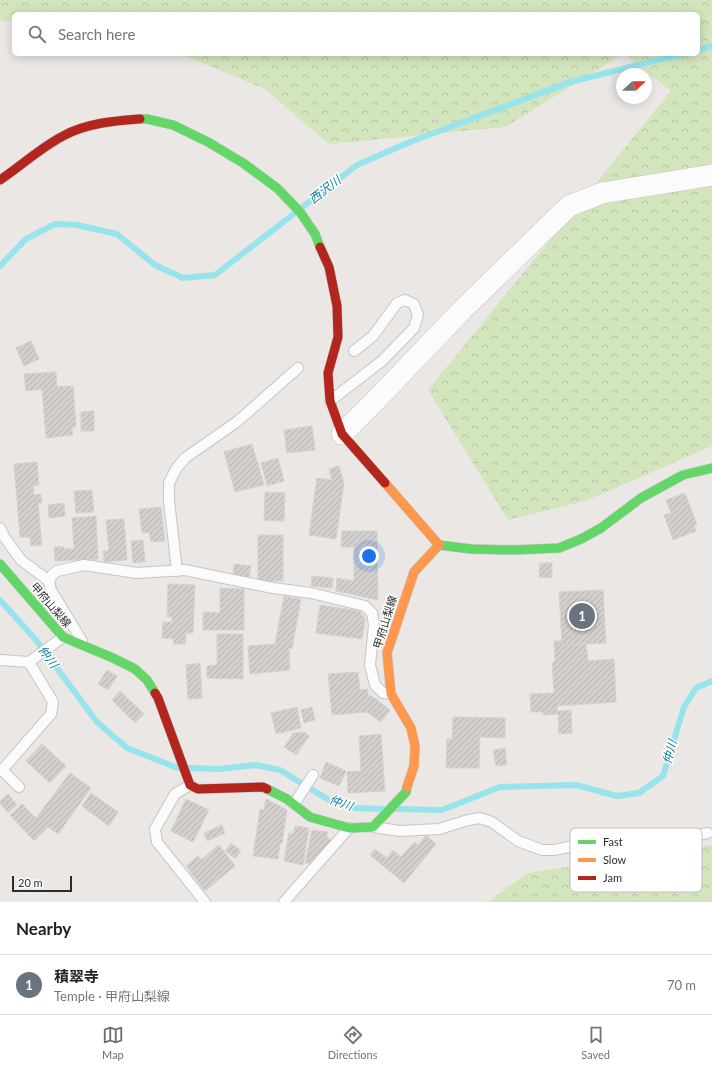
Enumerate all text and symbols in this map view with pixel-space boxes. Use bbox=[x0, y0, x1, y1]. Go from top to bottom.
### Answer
search box bbox=[12, 12, 700, 56]
icon: search bbox=[26, 23, 48, 45]
text: Search here bbox=[58, 25, 135, 43]
north arrow bbox=[616, 68, 652, 104]
water label: 西沢川 bbox=[306, 171, 345, 207]
your location bbox=[359, 546, 379, 566]
street label: 甲府山梨線 bbox=[28, 580, 74, 630]
street label: 甲府山梨線 bbox=[370, 594, 399, 650]
pin: 1 bbox=[569, 601, 595, 631]
water label: 仲川 bbox=[35, 643, 63, 672]
water label: 仲川 bbox=[659, 736, 681, 765]
water label: 仲川 bbox=[327, 792, 357, 814]
legend bbox=[570, 828, 702, 892]
text: Fast bbox=[603, 835, 623, 848]
text: Slow bbox=[603, 853, 627, 866]
text: Jam bbox=[603, 871, 622, 884]
scale bar bbox=[12, 874, 72, 893]
text: 20 m bbox=[18, 876, 43, 889]
text: Nearby bbox=[16, 918, 71, 939]
text: 積翠寺 bbox=[54, 967, 99, 985]
text: 1 bbox=[25, 977, 33, 993]
text: 70 m bbox=[667, 977, 696, 993]
text: Temple · 甲府山梨線 bbox=[54, 988, 170, 1004]
tab: Map bbox=[102, 1024, 124, 1061]
tab: Directions bbox=[328, 1024, 377, 1061]
tab: Saved bbox=[581, 1024, 610, 1061]

